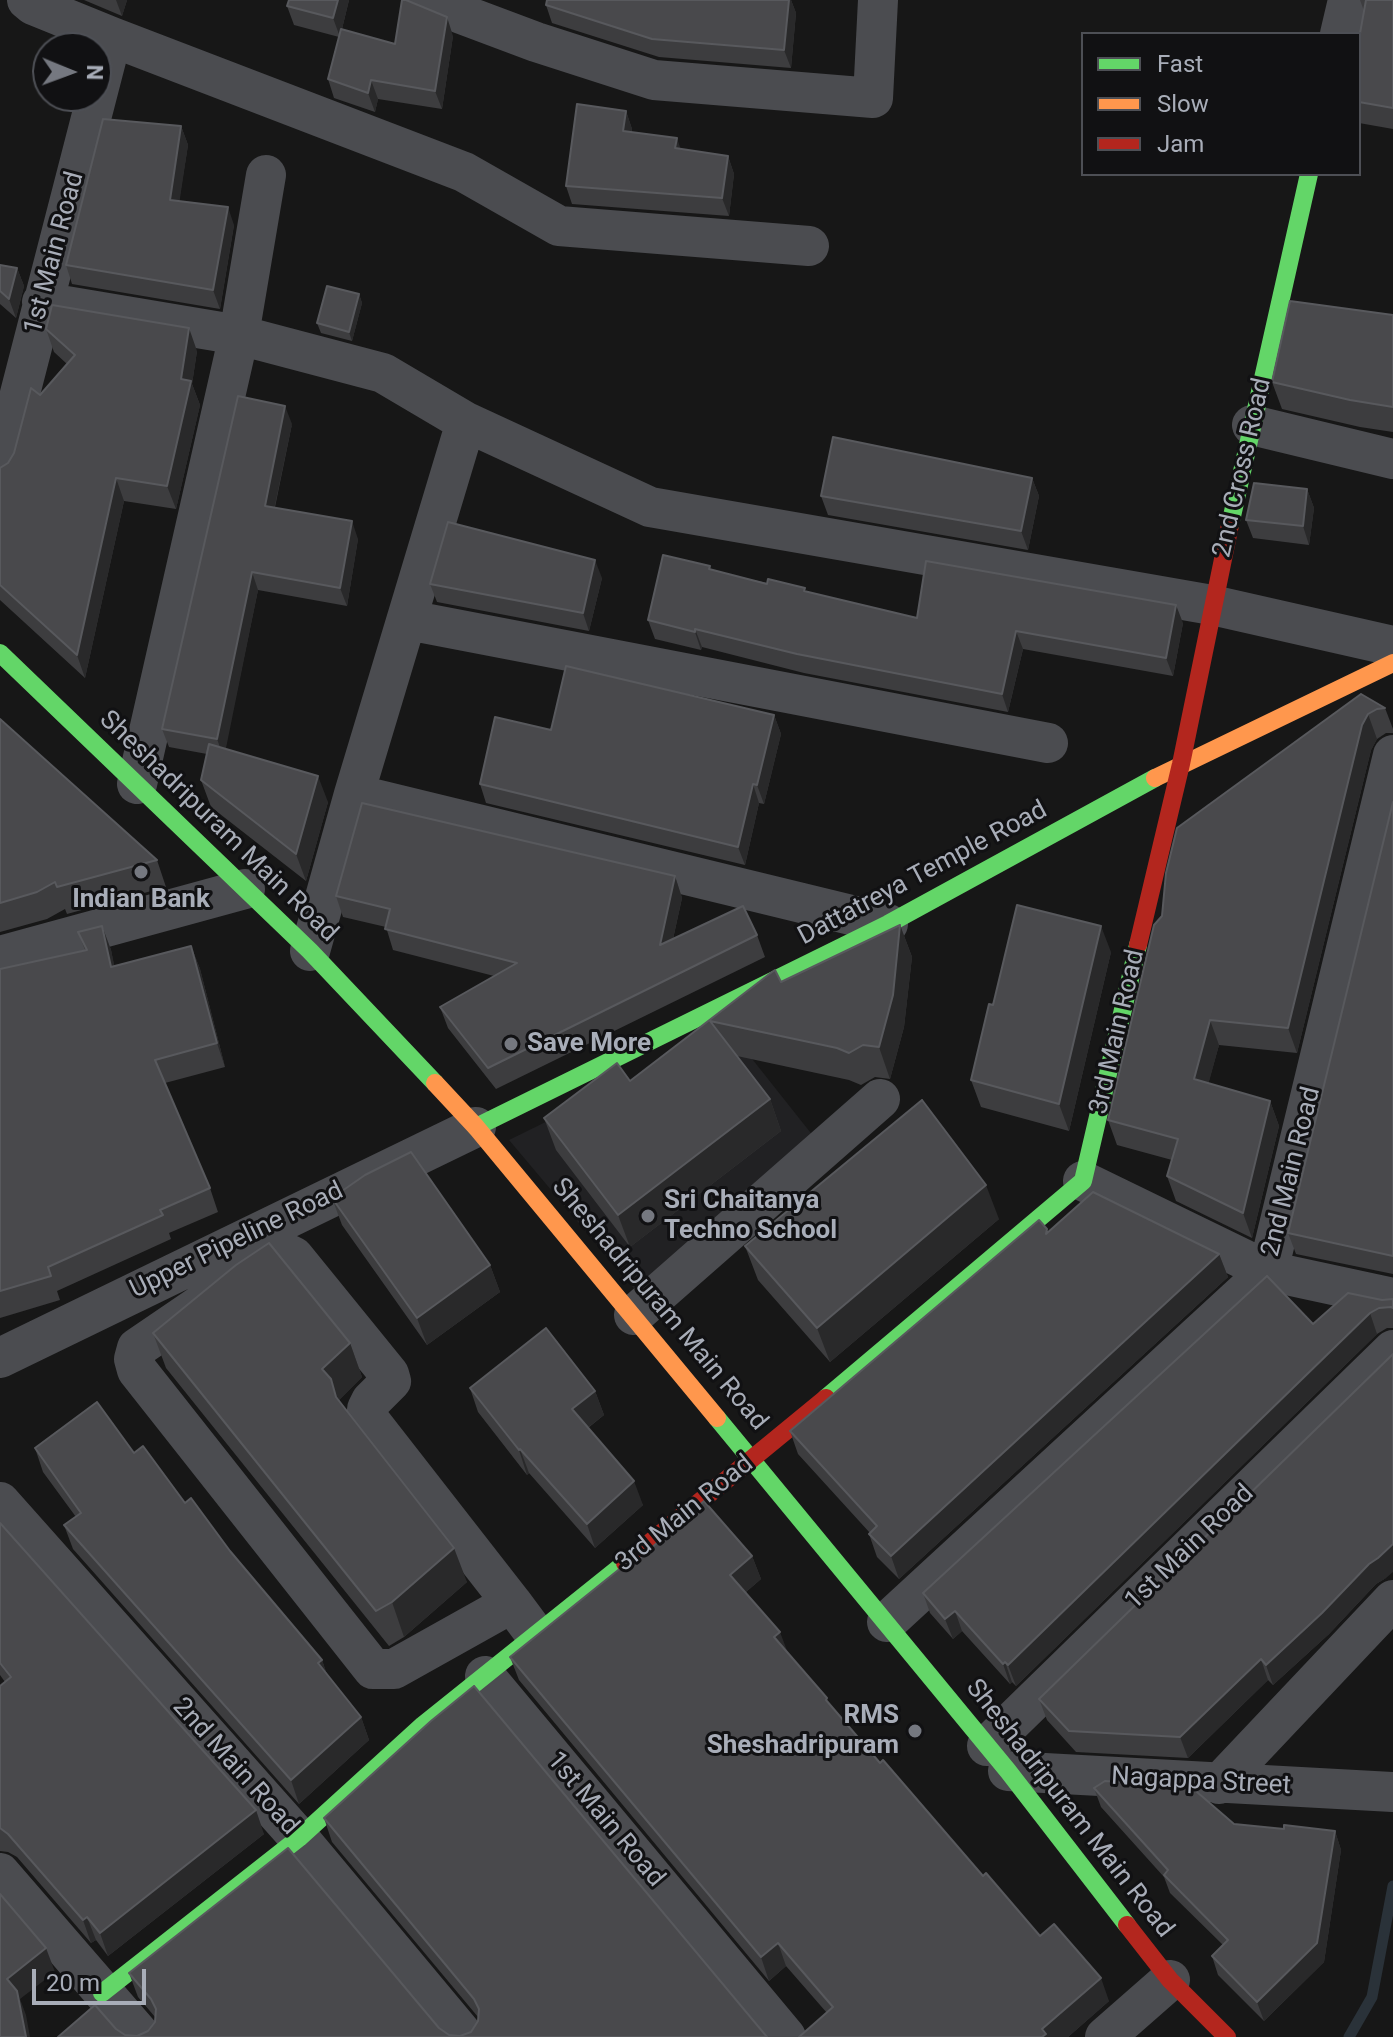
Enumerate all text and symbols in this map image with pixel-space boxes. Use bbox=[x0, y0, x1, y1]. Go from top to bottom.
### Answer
north arrow bbox=[32, 32, 112, 112]
legend bbox=[1081, 32, 1361, 176]
text: Fast bbox=[1157, 50, 1203, 78]
text: N bbox=[82, 64, 107, 80]
text: Slow bbox=[1157, 90, 1209, 118]
text: Jam bbox=[1157, 130, 1204, 158]
street label: 1st Main Road bbox=[18, 168, 92, 338]
street label: 2nd Cross Road bbox=[1207, 375, 1279, 561]
street label: Sheshadripuram Main Road bbox=[92, 705, 344, 949]
street label: Dattatreya Temple Road bbox=[793, 795, 1053, 953]
marker: Indian Bank bbox=[132, 863, 150, 881]
place label: Indian Bank bbox=[72, 884, 210, 916]
street label: 3rd Main Road bbox=[1084, 947, 1152, 1117]
place label: Save More bbox=[527, 1028, 651, 1060]
marker: Save More bbox=[502, 1035, 520, 1053]
street label: 2nd Main Road bbox=[1256, 1084, 1328, 1260]
street label: Sheshadripuram Main Road bbox=[544, 1173, 774, 1437]
street label: Upper Pipeline Road bbox=[125, 1176, 349, 1306]
place label: Sri Chaitanya Techno School bbox=[664, 1185, 837, 1246]
marker: Sri Chaitanya Techno School bbox=[639, 1207, 657, 1225]
street label: 3rd Main Road bbox=[610, 1449, 760, 1579]
street label: 1st Main Road bbox=[1119, 1479, 1261, 1617]
street label: Sheshadripuram Main Road bbox=[958, 1674, 1180, 1944]
street label: 2nd Main Road bbox=[165, 1692, 305, 1842]
place label: RMS Sheshadripuram bbox=[707, 1700, 899, 1762]
marker: RMS Sheshadripuram bbox=[906, 1722, 924, 1740]
street label: 1st Main Road bbox=[540, 1746, 670, 1894]
street label: Nagappa Street bbox=[1110, 1762, 1292, 1802]
scale bar bbox=[36, 1953, 150, 2003]
text: 20 m bbox=[46, 1969, 100, 1997]

